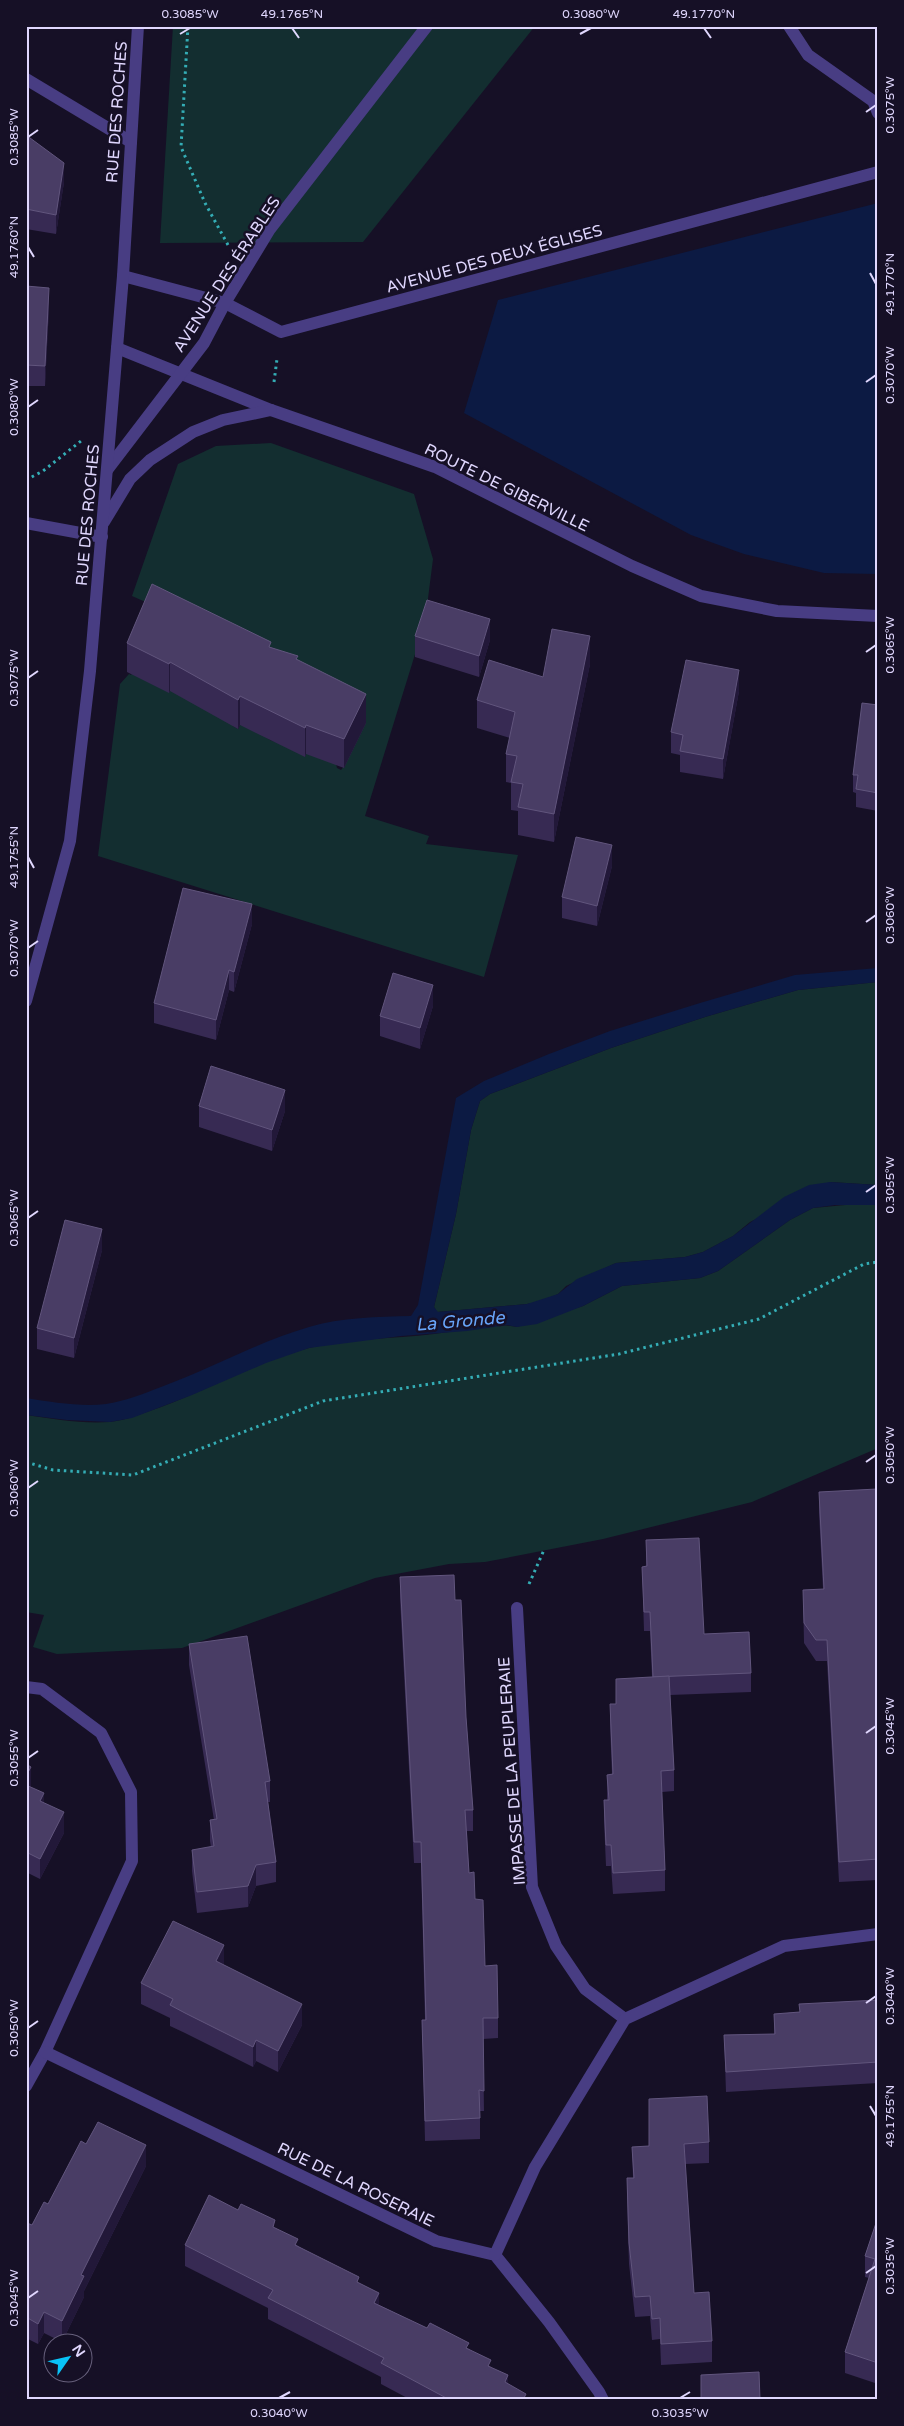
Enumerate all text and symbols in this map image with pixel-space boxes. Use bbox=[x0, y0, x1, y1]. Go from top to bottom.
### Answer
text: 0.3085°W bbox=[161, 7, 219, 21]
text: 49.1765°N bbox=[261, 7, 323, 21]
text: 0.3080°W bbox=[562, 7, 620, 21]
text: 49.1770°N bbox=[673, 7, 735, 21]
street label: RUE DES ROCHES bbox=[102, 41, 132, 183]
text: 0.3075°W bbox=[883, 76, 897, 134]
text: 0.3085°W bbox=[7, 108, 21, 166]
street label: AVENUE DES ÉRABLES bbox=[169, 193, 285, 356]
text: 49.1760°N bbox=[7, 216, 21, 278]
street label: AVENUE DES DEUX ÉGLISES bbox=[384, 220, 605, 298]
text: 49.1770°N bbox=[883, 253, 897, 315]
text: 0.3070°W bbox=[883, 346, 897, 404]
text: 0.3080°W bbox=[7, 378, 21, 436]
street label: ROUTE DE GIBERVILLE bbox=[421, 439, 592, 536]
street label: RUE DES ROCHES bbox=[72, 443, 104, 587]
text: 0.3065°W bbox=[883, 616, 897, 674]
text: 0.3075°W bbox=[7, 649, 21, 707]
text: 49.1755°N bbox=[7, 826, 21, 888]
text: 0.3060°W bbox=[883, 886, 897, 944]
text: 0.3070°W bbox=[7, 919, 21, 977]
text: 0.3055°W bbox=[883, 1156, 897, 1214]
text: 0.3065°W bbox=[7, 1189, 21, 1247]
water label: La Gronde bbox=[415, 1306, 506, 1336]
text: 0.3050°W bbox=[883, 1426, 897, 1484]
text: 0.3060°W bbox=[7, 1459, 21, 1517]
street label: IMPASSE DE LA PEUPLERAIE bbox=[494, 1656, 530, 1886]
text: 0.3045°W bbox=[883, 1697, 897, 1755]
text: 0.3055°W bbox=[7, 1729, 21, 1787]
text: 0.3040°W bbox=[883, 1967, 897, 2025]
text: 0.3050°W bbox=[7, 1999, 21, 2057]
text: 49.1755°N bbox=[883, 2085, 897, 2147]
street label: RUE DE LA ROSERAIE bbox=[274, 2138, 437, 2232]
text: 0.3035°W bbox=[883, 2237, 897, 2295]
text: 0.3045°W bbox=[7, 2269, 21, 2327]
north arrow bbox=[42, 2334, 92, 2384]
text: N bbox=[68, 2342, 89, 2360]
text: 0.3040°W bbox=[250, 2406, 308, 2420]
text: 0.3035°W bbox=[651, 2406, 709, 2420]

